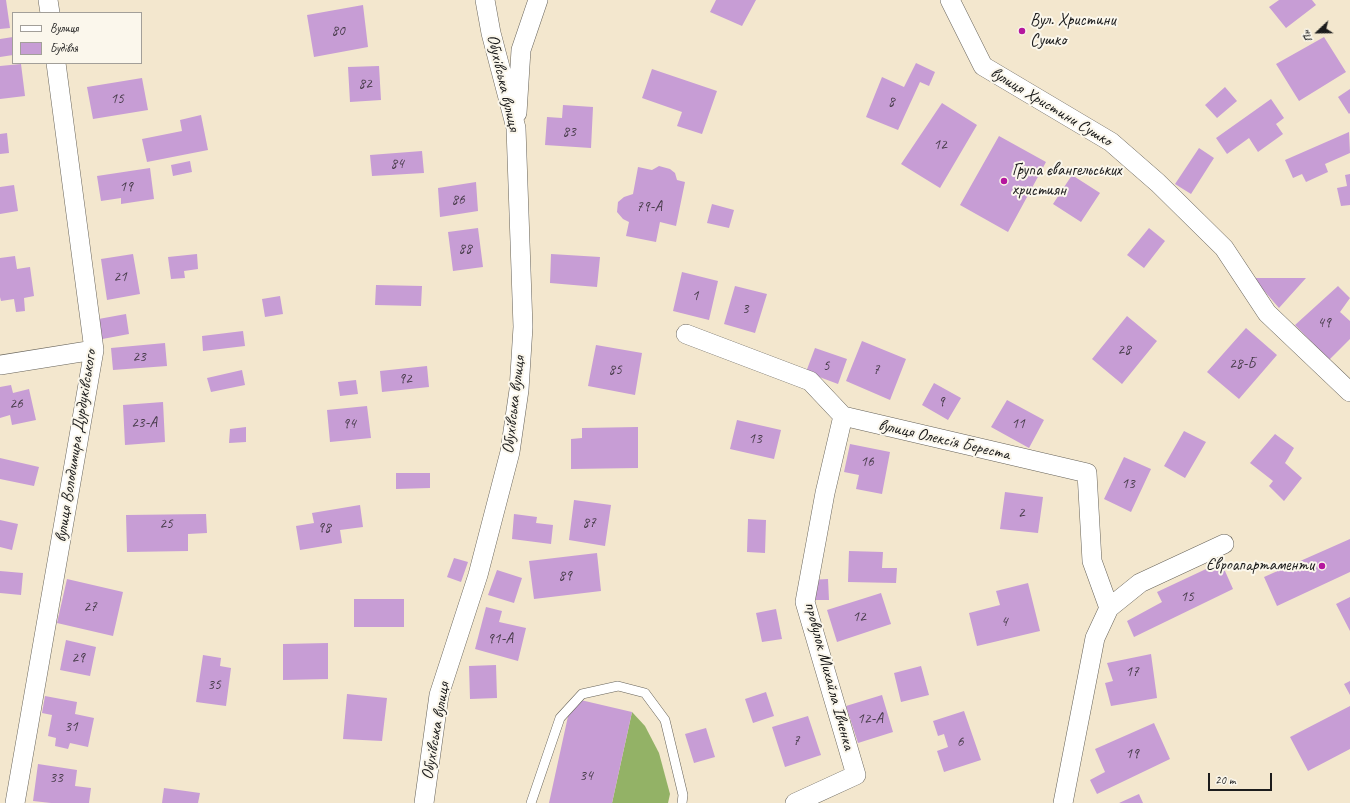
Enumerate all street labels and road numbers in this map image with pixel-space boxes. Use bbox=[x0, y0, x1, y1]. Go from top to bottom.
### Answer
street label: Обухівська вулиця bbox=[482, 33, 524, 133]
street label: вулиця Христини Сушко bbox=[987, 63, 1115, 151]
street label: вулиця Володимира Дурдуківського bbox=[51, 348, 101, 544]
street label: Обухівська вулиця bbox=[498, 355, 530, 455]
street label: вулиця Олексія Береста bbox=[876, 415, 1012, 465]
street label: провулок Михайла Івченка bbox=[799, 600, 859, 752]
street label: Обухівська вулиця bbox=[417, 681, 455, 781]

